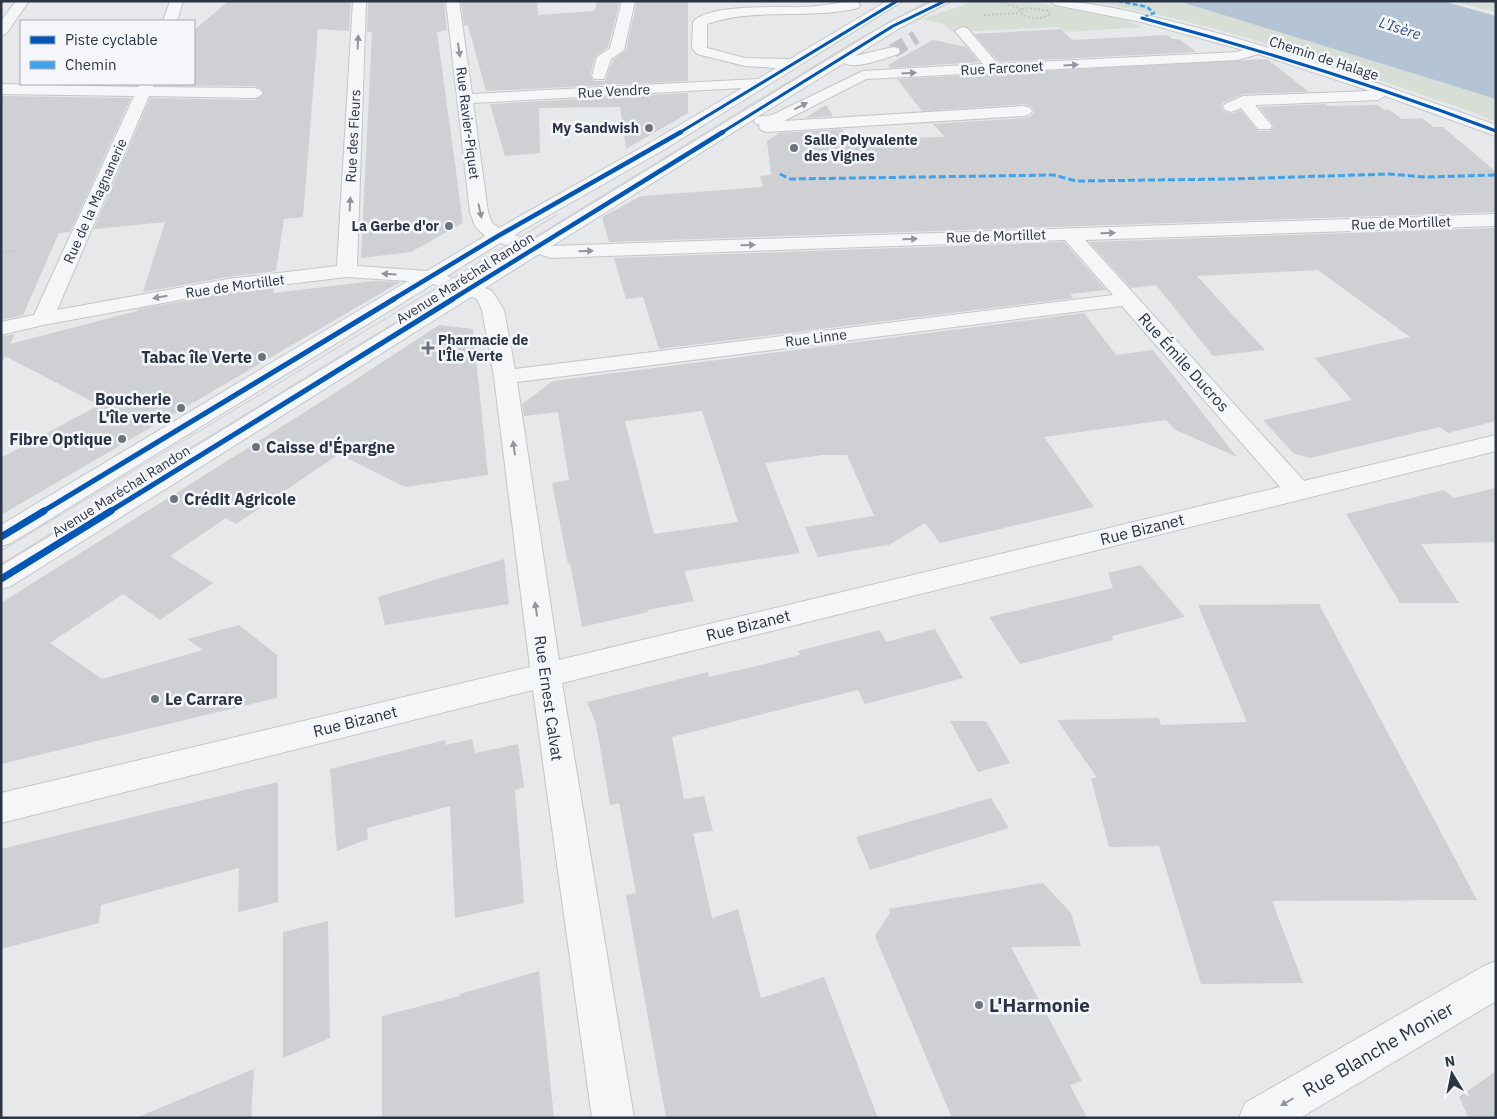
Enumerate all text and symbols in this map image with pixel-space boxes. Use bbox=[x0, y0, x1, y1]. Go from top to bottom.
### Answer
water label: L'Isère bbox=[1377, 12, 1424, 44]
legend bbox=[20, 20, 195, 85]
text: Piste cyclable bbox=[65, 30, 158, 49]
street label: Chemin de Halage bbox=[1267, 32, 1381, 84]
one-way arrow bbox=[354, 34, 362, 50]
one-way arrow bbox=[455, 42, 463, 58]
text: Chemin bbox=[65, 55, 116, 74]
street label: Rue Farconet bbox=[960, 57, 1044, 79]
one-way arrow bbox=[1063, 60, 1079, 68]
street label: Rue Ravier-Piquet bbox=[452, 66, 484, 180]
one-way arrow bbox=[901, 68, 917, 76]
street label: Rue Vendre bbox=[577, 80, 651, 102]
street label: Rue des Fleurs bbox=[342, 89, 364, 183]
one-way arrow bbox=[794, 102, 808, 110]
place label: My Sandwish bbox=[552, 119, 639, 137]
marker: My Sandwish bbox=[643, 122, 655, 134]
place label: Salle Polyvalente des Vignes bbox=[804, 131, 918, 165]
street label: Rue de la Magnanerie bbox=[59, 135, 131, 266]
marker: Salle Polyvalente des Vignes bbox=[788, 142, 800, 154]
one-way arrow bbox=[346, 196, 354, 212]
one-way arrow bbox=[476, 203, 484, 218]
street label: Rue de Mortillet bbox=[1351, 212, 1451, 234]
place label: La Gerbe d'or bbox=[351, 217, 439, 235]
marker: La Gerbe d'or bbox=[443, 220, 455, 232]
street label: Rue de Mortillet bbox=[946, 225, 1046, 247]
street label: Avenue Maréchal Randon bbox=[393, 228, 537, 328]
one-way arrow bbox=[1100, 228, 1116, 236]
one-way arrow bbox=[903, 235, 919, 243]
one-way arrow bbox=[740, 241, 756, 249]
one-way arrow bbox=[578, 246, 594, 254]
street label: Rue de Mortillet bbox=[184, 270, 286, 302]
one-way arrow bbox=[380, 270, 396, 278]
one-way arrow bbox=[152, 294, 168, 302]
street label: Rue Émile Ducros bbox=[1134, 308, 1235, 416]
street label: Rue Linne bbox=[784, 325, 848, 351]
place label: Pharmacie de l'Île Verte bbox=[438, 331, 529, 365]
marker: Pharmacie de l'Île Verte bbox=[422, 342, 434, 354]
place label: Tabac île Verte bbox=[141, 347, 252, 367]
marker: Tabac île Verte bbox=[256, 351, 268, 363]
place label: Boucherie L'île verte bbox=[95, 389, 171, 427]
marker: Boucherie L'île verte bbox=[175, 402, 187, 414]
place label: Fibre Optique bbox=[9, 429, 112, 449]
marker: Fibre Optique bbox=[116, 433, 128, 445]
place label: Caisse d'Épargne bbox=[266, 436, 395, 457]
one-way arrow bbox=[510, 440, 518, 456]
street label: Avenue Maréchal Randon bbox=[49, 441, 193, 541]
marker: Caisse d'Épargne bbox=[250, 441, 262, 453]
place label: Crédit Agricole bbox=[184, 489, 296, 509]
marker: Crédit Agricole bbox=[168, 493, 180, 505]
street label: Rue Bizanet bbox=[1098, 509, 1186, 549]
one-way arrow bbox=[532, 601, 540, 617]
street label: Rue Bizanet bbox=[704, 605, 792, 645]
street label: Rue Ernest Calvat bbox=[530, 634, 568, 762]
place label: Le Carrare bbox=[165, 689, 243, 709]
marker: Le Carrare bbox=[149, 693, 161, 705]
street label: Rue Bizanet bbox=[311, 701, 399, 741]
place label: L'Harmonie bbox=[989, 993, 1090, 1017]
street label: Rue Blanche Monier bbox=[1298, 996, 1458, 1102]
marker: L'Harmonie bbox=[973, 999, 985, 1011]
north arrow bbox=[1427, 1049, 1477, 1099]
text: N bbox=[1443, 1051, 1456, 1071]
one-way arrow bbox=[1281, 1097, 1294, 1106]

